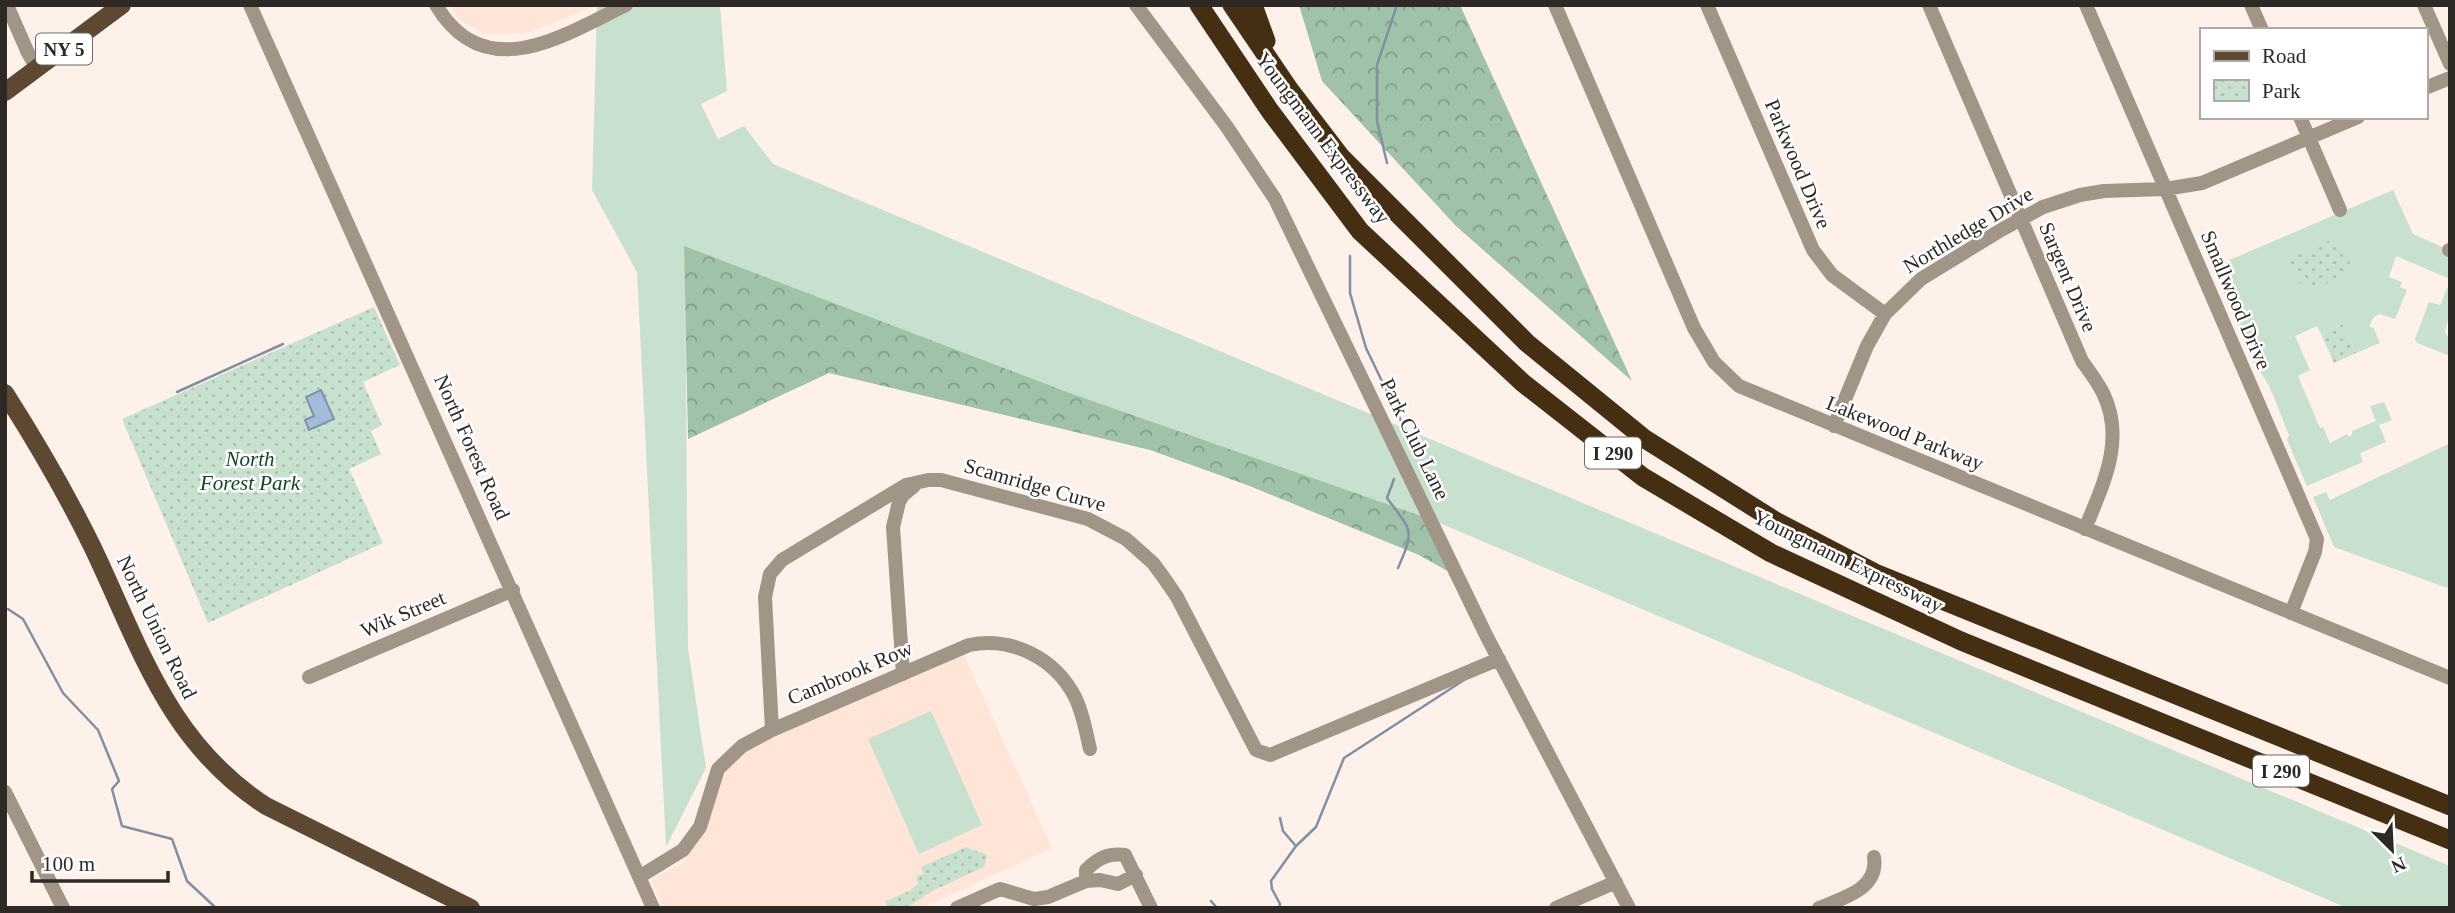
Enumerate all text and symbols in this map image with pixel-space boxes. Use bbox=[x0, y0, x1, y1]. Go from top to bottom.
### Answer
legend bbox=[2200, 28, 2427, 119]
road number: NY 5 bbox=[36, 34, 92, 64]
text: Road bbox=[2262, 44, 2307, 68]
street label: Youngmann Expressway bbox=[1251, 48, 1396, 229]
text: Park bbox=[2262, 79, 2301, 103]
street label: Parkwood Drive bbox=[1760, 96, 1836, 232]
street label: Northledge Drive bbox=[1899, 182, 2037, 278]
street label: Sargent Drive bbox=[2034, 219, 2102, 335]
street label: Smallwood Drive bbox=[2196, 227, 2276, 373]
street label: North Forest Road bbox=[429, 371, 515, 524]
street label: Park Club Lane bbox=[1375, 375, 1455, 503]
street label: Lakewood Parkway bbox=[1823, 391, 1988, 476]
road number: I 290 bbox=[1585, 437, 1641, 468]
park label: North Forest Park bbox=[199, 447, 301, 495]
street label: Scamridge Curve bbox=[961, 453, 1109, 517]
street label: Youngmann Expressway bbox=[1749, 505, 1947, 618]
street label: North Union Road bbox=[112, 551, 202, 703]
street label: Wik Street bbox=[357, 585, 449, 643]
street label: Cambrook Row bbox=[784, 636, 917, 710]
road number: I 290 bbox=[2253, 756, 2309, 786]
north arrow bbox=[2357, 815, 2427, 885]
scale bar bbox=[32, 839, 168, 883]
text: 100 m bbox=[42, 852, 95, 876]
text: N bbox=[2388, 853, 2409, 878]

